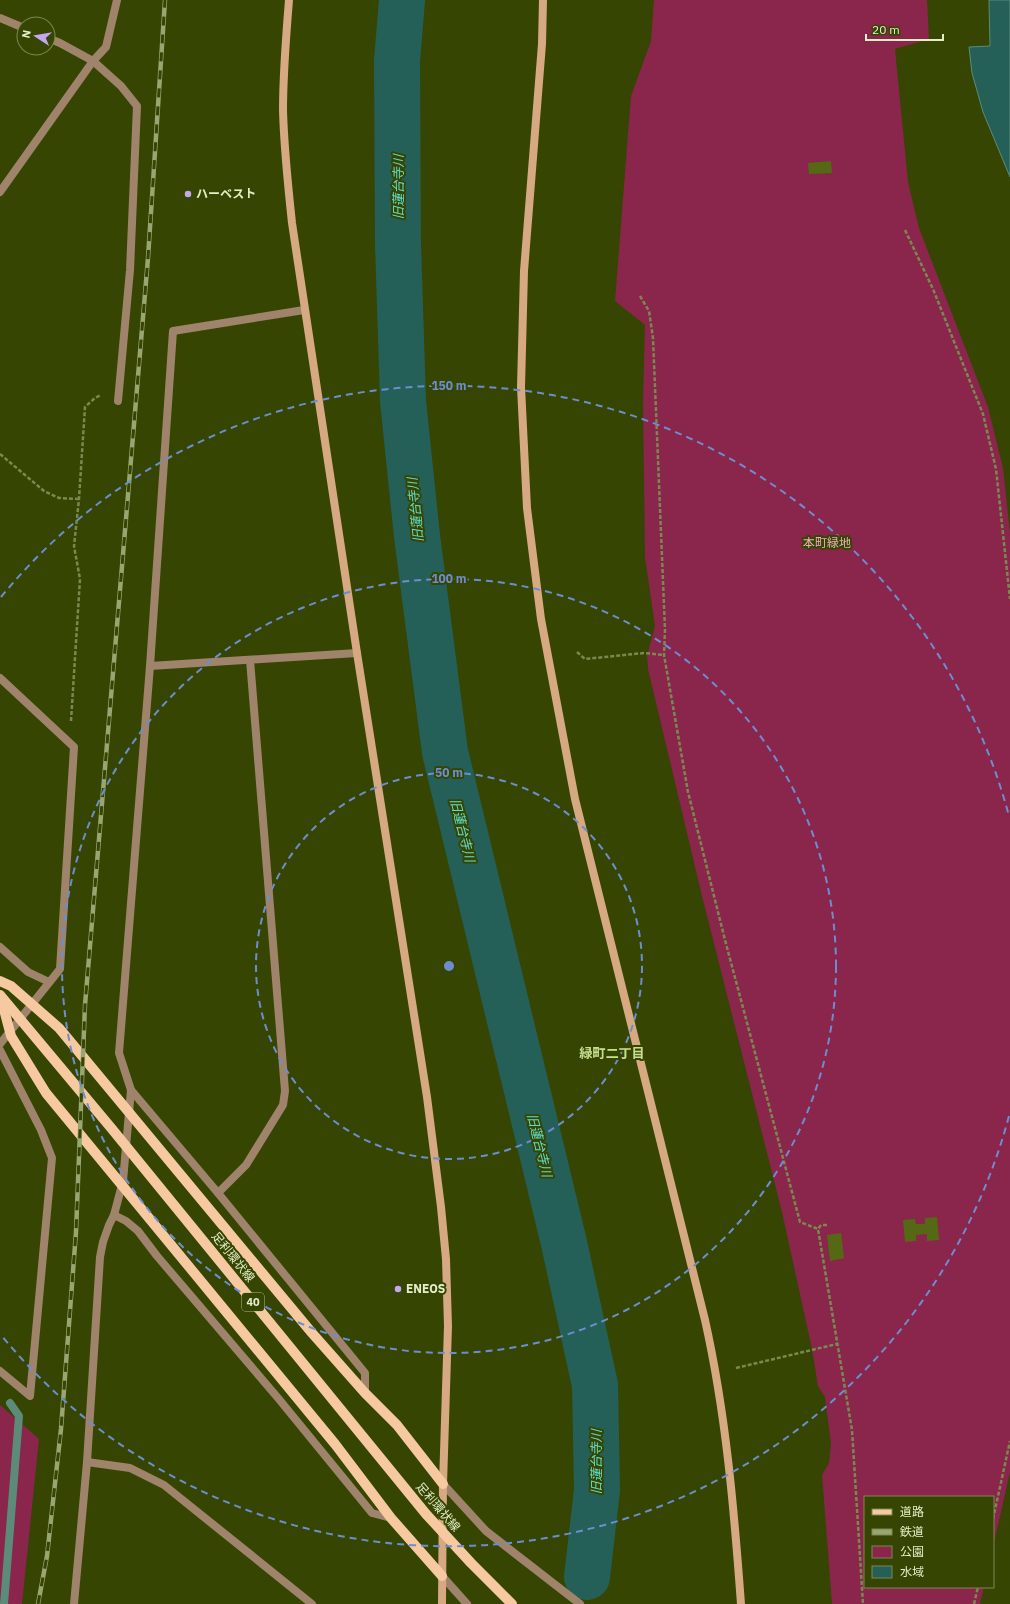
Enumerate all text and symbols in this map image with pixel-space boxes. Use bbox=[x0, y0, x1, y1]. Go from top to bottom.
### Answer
north arrow bbox=[16, 16, 56, 56]
scale bar bbox=[866, 16, 943, 42]
text: 20 m bbox=[872, 22, 900, 37]
text: N bbox=[19, 29, 34, 39]
water label: 旧蓮台寺川 bbox=[390, 153, 407, 220]
place label: ハーベスト bbox=[196, 186, 256, 201]
marker: ハーベスト bbox=[183, 189, 193, 199]
text: 150 m bbox=[431, 378, 467, 393]
water label: 旧蓮台寺川 bbox=[403, 475, 427, 543]
park label: 本町緑地 bbox=[803, 535, 851, 550]
text: 100 m bbox=[431, 571, 467, 586]
text: 50 m bbox=[435, 765, 463, 780]
water label: 旧蓮台寺川 bbox=[446, 797, 479, 866]
centre of rings bbox=[442, 959, 456, 973]
district label: 緑町二丁目 bbox=[578, 1045, 645, 1062]
water label: 旧蓮台寺川 bbox=[523, 1112, 556, 1181]
street label: 足利環状線 bbox=[209, 1229, 258, 1285]
place label: ENEOS bbox=[406, 1281, 445, 1296]
marker: ENEOS bbox=[393, 1284, 403, 1294]
road number: 40 bbox=[242, 1293, 264, 1311]
water label: 旧蓮台寺川 bbox=[588, 1428, 605, 1495]
street label: 足利環状線 bbox=[413, 1479, 464, 1534]
legend bbox=[864, 1496, 994, 1588]
text: 道路 bbox=[900, 1504, 924, 1519]
text: 鉄道 bbox=[900, 1524, 924, 1539]
text: 公園 bbox=[900, 1544, 924, 1559]
text: 水域 bbox=[900, 1564, 924, 1579]

